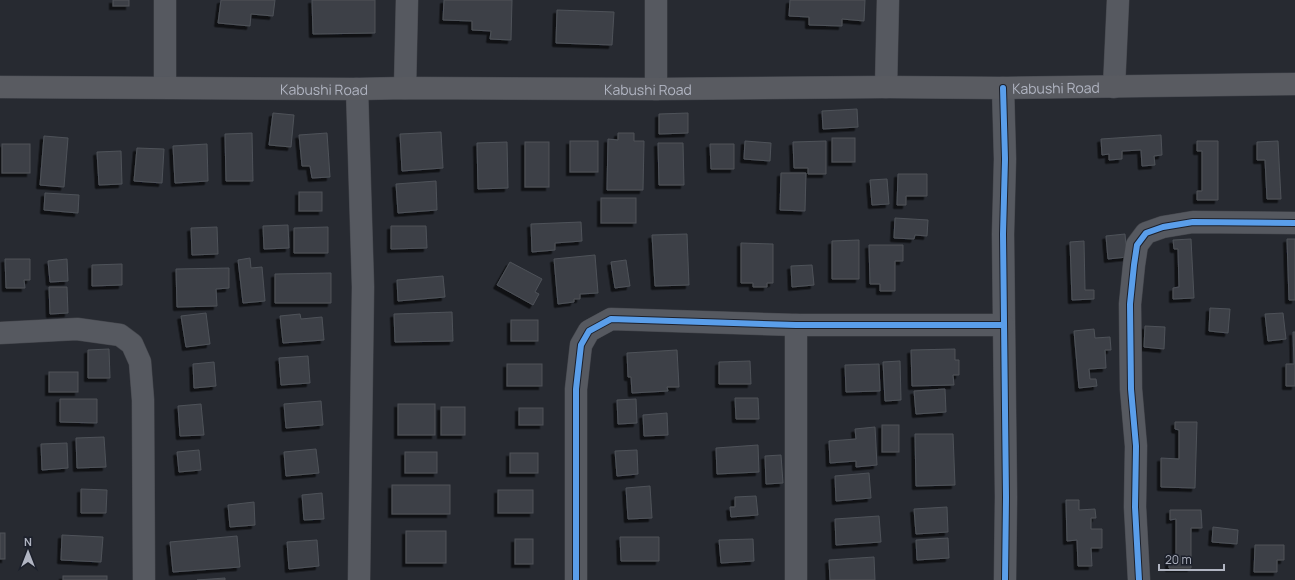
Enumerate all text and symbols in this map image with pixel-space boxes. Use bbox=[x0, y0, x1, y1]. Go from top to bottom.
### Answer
street label: Kabushi Road bbox=[1012, 77, 1100, 97]
street label: Kabushi Road bbox=[280, 79, 368, 99]
street label: Kabushi Road bbox=[604, 79, 692, 99]
north arrow bbox=[8, 532, 48, 572]
text: N bbox=[24, 534, 32, 549]
scale bar bbox=[1159, 546, 1224, 572]
text: 20 m bbox=[1165, 551, 1192, 568]

